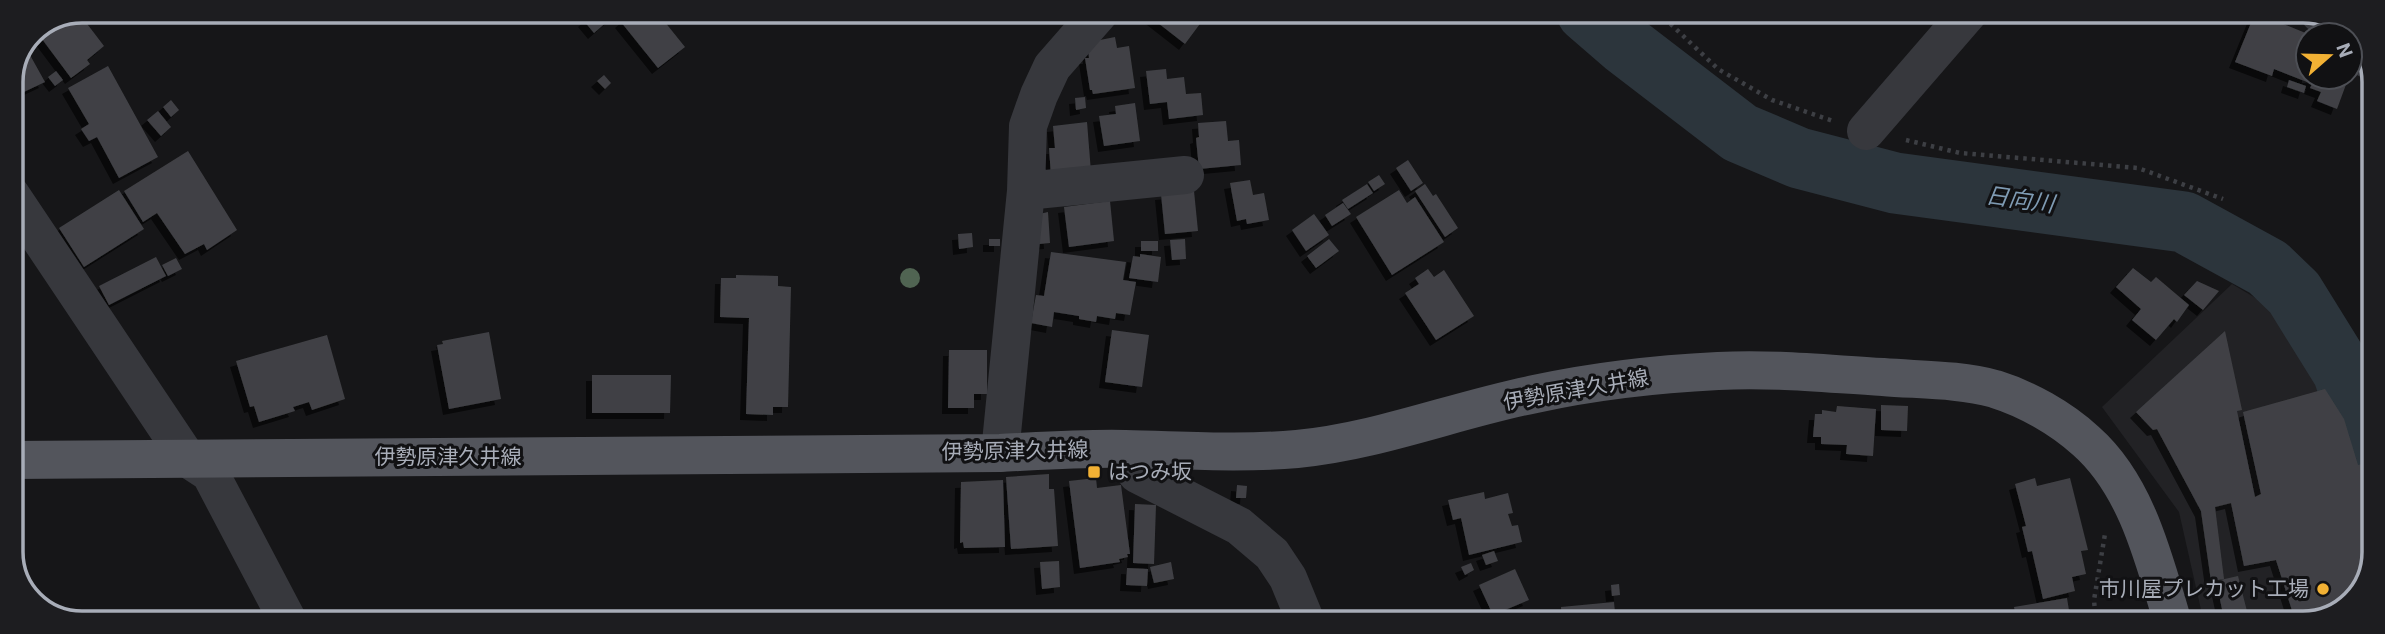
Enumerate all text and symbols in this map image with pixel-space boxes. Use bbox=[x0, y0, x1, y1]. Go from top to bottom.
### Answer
north arrow bbox=[2294, 21, 2364, 91]
text: N bbox=[2331, 40, 2358, 61]
water label: 日向川 bbox=[1984, 182, 2059, 219]
street label: 伊勢原津久井線 bbox=[1502, 365, 1650, 415]
street label: 伊勢原津久井線 bbox=[941, 438, 1089, 464]
street label: 伊勢原津久井線 bbox=[375, 445, 522, 469]
place label: はつみ坂 bbox=[1108, 460, 1192, 484]
marker: はつみ坂 bbox=[1086, 464, 1102, 480]
place label: 市川屋プレカット工場 bbox=[2099, 577, 2309, 601]
marker: 市川屋プレカット工場 bbox=[2315, 581, 2331, 597]

